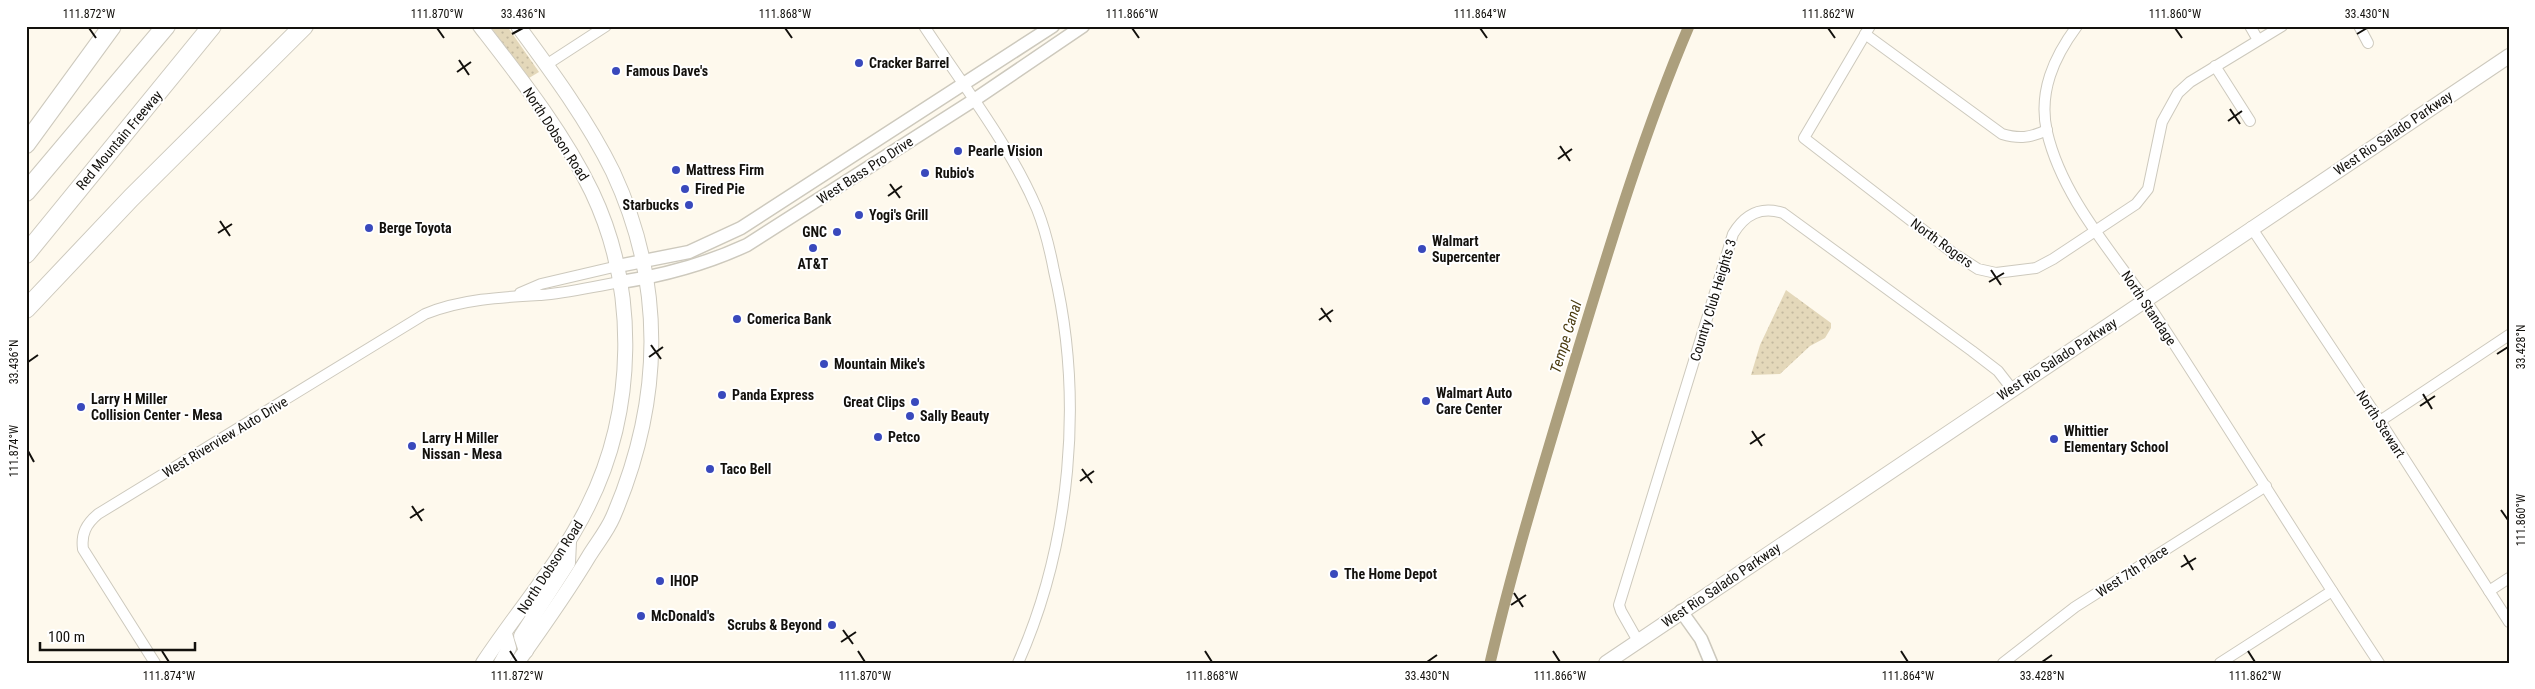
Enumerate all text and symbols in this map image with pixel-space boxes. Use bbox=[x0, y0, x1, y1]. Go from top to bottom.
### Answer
text: 111.872°W bbox=[63, 7, 115, 21]
text: 111.870°W bbox=[411, 7, 463, 21]
text: 33.436°N bbox=[501, 7, 545, 21]
text: 111.868°W bbox=[759, 7, 811, 21]
text: 111.866°W bbox=[1106, 7, 1158, 21]
text: 111.864°W bbox=[1454, 7, 1506, 21]
text: 111.862°W bbox=[1802, 7, 1854, 21]
text: 111.860°W bbox=[2149, 7, 2201, 21]
text: 33.430°N bbox=[2345, 7, 2389, 21]
place label: Cracker Barrel bbox=[869, 55, 949, 71]
marker: Cracker Barrel bbox=[853, 57, 865, 69]
place label: Famous Dave's bbox=[626, 63, 708, 79]
marker: Famous Dave's bbox=[610, 65, 622, 77]
street label: North Dobson Road bbox=[520, 84, 592, 184]
street label: Red Mountain Freeway bbox=[73, 87, 165, 193]
street label: West Rio Salado Parkway bbox=[2331, 87, 2455, 179]
street label: West Bass Pro Drive bbox=[814, 133, 916, 207]
place label: Pearle Vision bbox=[968, 143, 1043, 159]
marker: Pearle Vision bbox=[952, 145, 964, 157]
place label: Mattress Firm bbox=[686, 162, 764, 178]
marker: Mattress Firm bbox=[670, 164, 682, 176]
place label: Rubio's bbox=[935, 165, 974, 181]
marker: Rubio's bbox=[919, 167, 931, 179]
place label: Fired Pie bbox=[695, 181, 745, 197]
marker: Fired Pie bbox=[679, 183, 691, 195]
place label: Starbucks bbox=[623, 197, 679, 213]
marker: Starbucks bbox=[683, 199, 695, 211]
place label: Yogi's Grill bbox=[869, 207, 928, 223]
marker: Yogi's Grill bbox=[853, 209, 865, 221]
street label: North Rogers bbox=[1908, 215, 1976, 271]
place label: Berge Toyota bbox=[379, 220, 452, 236]
marker: Berge Toyota bbox=[363, 222, 375, 234]
place label: GNC bbox=[802, 224, 827, 240]
marker: GNC bbox=[831, 226, 843, 238]
place label: Walmart Supercenter bbox=[1432, 233, 1501, 265]
street label: Country Club Heights 3 bbox=[1687, 237, 1739, 363]
marker: AT&T bbox=[807, 242, 819, 254]
marker: Walmart Supercenter bbox=[1416, 243, 1428, 255]
place label: AT&T bbox=[798, 256, 829, 272]
street label: North Standage bbox=[2118, 268, 2180, 349]
water label: Tempe Canal bbox=[1546, 298, 1586, 375]
place label: Comerica Bank bbox=[747, 311, 832, 327]
marker: Comerica Bank bbox=[731, 313, 743, 325]
street label: West Rio Salado Parkway bbox=[1994, 314, 2120, 404]
text: 33.428°N bbox=[2514, 325, 2528, 369]
text: 33.436°N bbox=[7, 340, 21, 384]
place label: Mountain Mike's bbox=[834, 356, 925, 372]
marker: Mountain Mike's bbox=[818, 358, 830, 370]
place label: Walmart Auto Care Center bbox=[1436, 385, 1512, 417]
place label: Panda Express bbox=[732, 387, 814, 403]
street label: North Stewart bbox=[2353, 387, 2409, 461]
marker: Panda Express bbox=[716, 389, 728, 401]
place label: Larry H Miller Collision Center - Mesa bbox=[91, 391, 223, 423]
street label: West Riverview Auto Drive bbox=[159, 393, 291, 481]
place label: Great Clips bbox=[843, 394, 905, 410]
marker: Walmart Auto Care Center bbox=[1420, 395, 1432, 407]
marker: Great Clips bbox=[909, 396, 921, 408]
marker: Larry H Miller Collision Center - Mesa bbox=[75, 401, 87, 413]
place label: Sally Beauty bbox=[920, 408, 990, 424]
marker: Sally Beauty bbox=[904, 410, 916, 422]
place label: Whittier Elementary School bbox=[2064, 423, 2169, 455]
text: 111.874°W bbox=[7, 425, 21, 477]
place label: Petco bbox=[888, 429, 920, 445]
place label: Larry H Miller Nissan - Mesa bbox=[422, 430, 502, 462]
marker: Petco bbox=[872, 431, 884, 443]
marker: Whittier Elementary School bbox=[2048, 433, 2060, 445]
marker: Larry H Miller Nissan - Mesa bbox=[406, 440, 418, 452]
place label: Taco Bell bbox=[720, 461, 771, 477]
marker: Taco Bell bbox=[704, 463, 716, 475]
text: 111.860°W bbox=[2514, 494, 2528, 546]
street label: North Dobson Road bbox=[514, 517, 586, 617]
street label: West Rio Salado Parkway bbox=[1659, 539, 1783, 631]
street label: West 7th Place bbox=[2093, 542, 2171, 600]
place label: The Home Depot bbox=[1344, 566, 1437, 582]
marker: The Home Depot bbox=[1328, 568, 1340, 580]
place label: IHOP bbox=[670, 573, 699, 589]
marker: IHOP bbox=[654, 575, 666, 587]
place label: McDonald's bbox=[651, 608, 715, 624]
marker: McDonald's bbox=[635, 610, 647, 622]
place label: Scrubs & Beyond bbox=[727, 617, 822, 633]
scale bar bbox=[40, 619, 195, 651]
marker: Scrubs & Beyond bbox=[826, 619, 838, 631]
text: 100 m bbox=[48, 628, 85, 646]
text: 111.874°W bbox=[143, 669, 195, 683]
text: 111.872°W bbox=[491, 669, 543, 683]
text: 111.870°W bbox=[839, 669, 891, 683]
text: 111.868°W bbox=[1186, 669, 1238, 683]
text: 33.430°N bbox=[1405, 669, 1449, 683]
text: 111.866°W bbox=[1534, 669, 1586, 683]
text: 111.864°W bbox=[1882, 669, 1934, 683]
text: 33.428°N bbox=[2020, 669, 2064, 683]
text: 111.862°W bbox=[2229, 669, 2281, 683]

